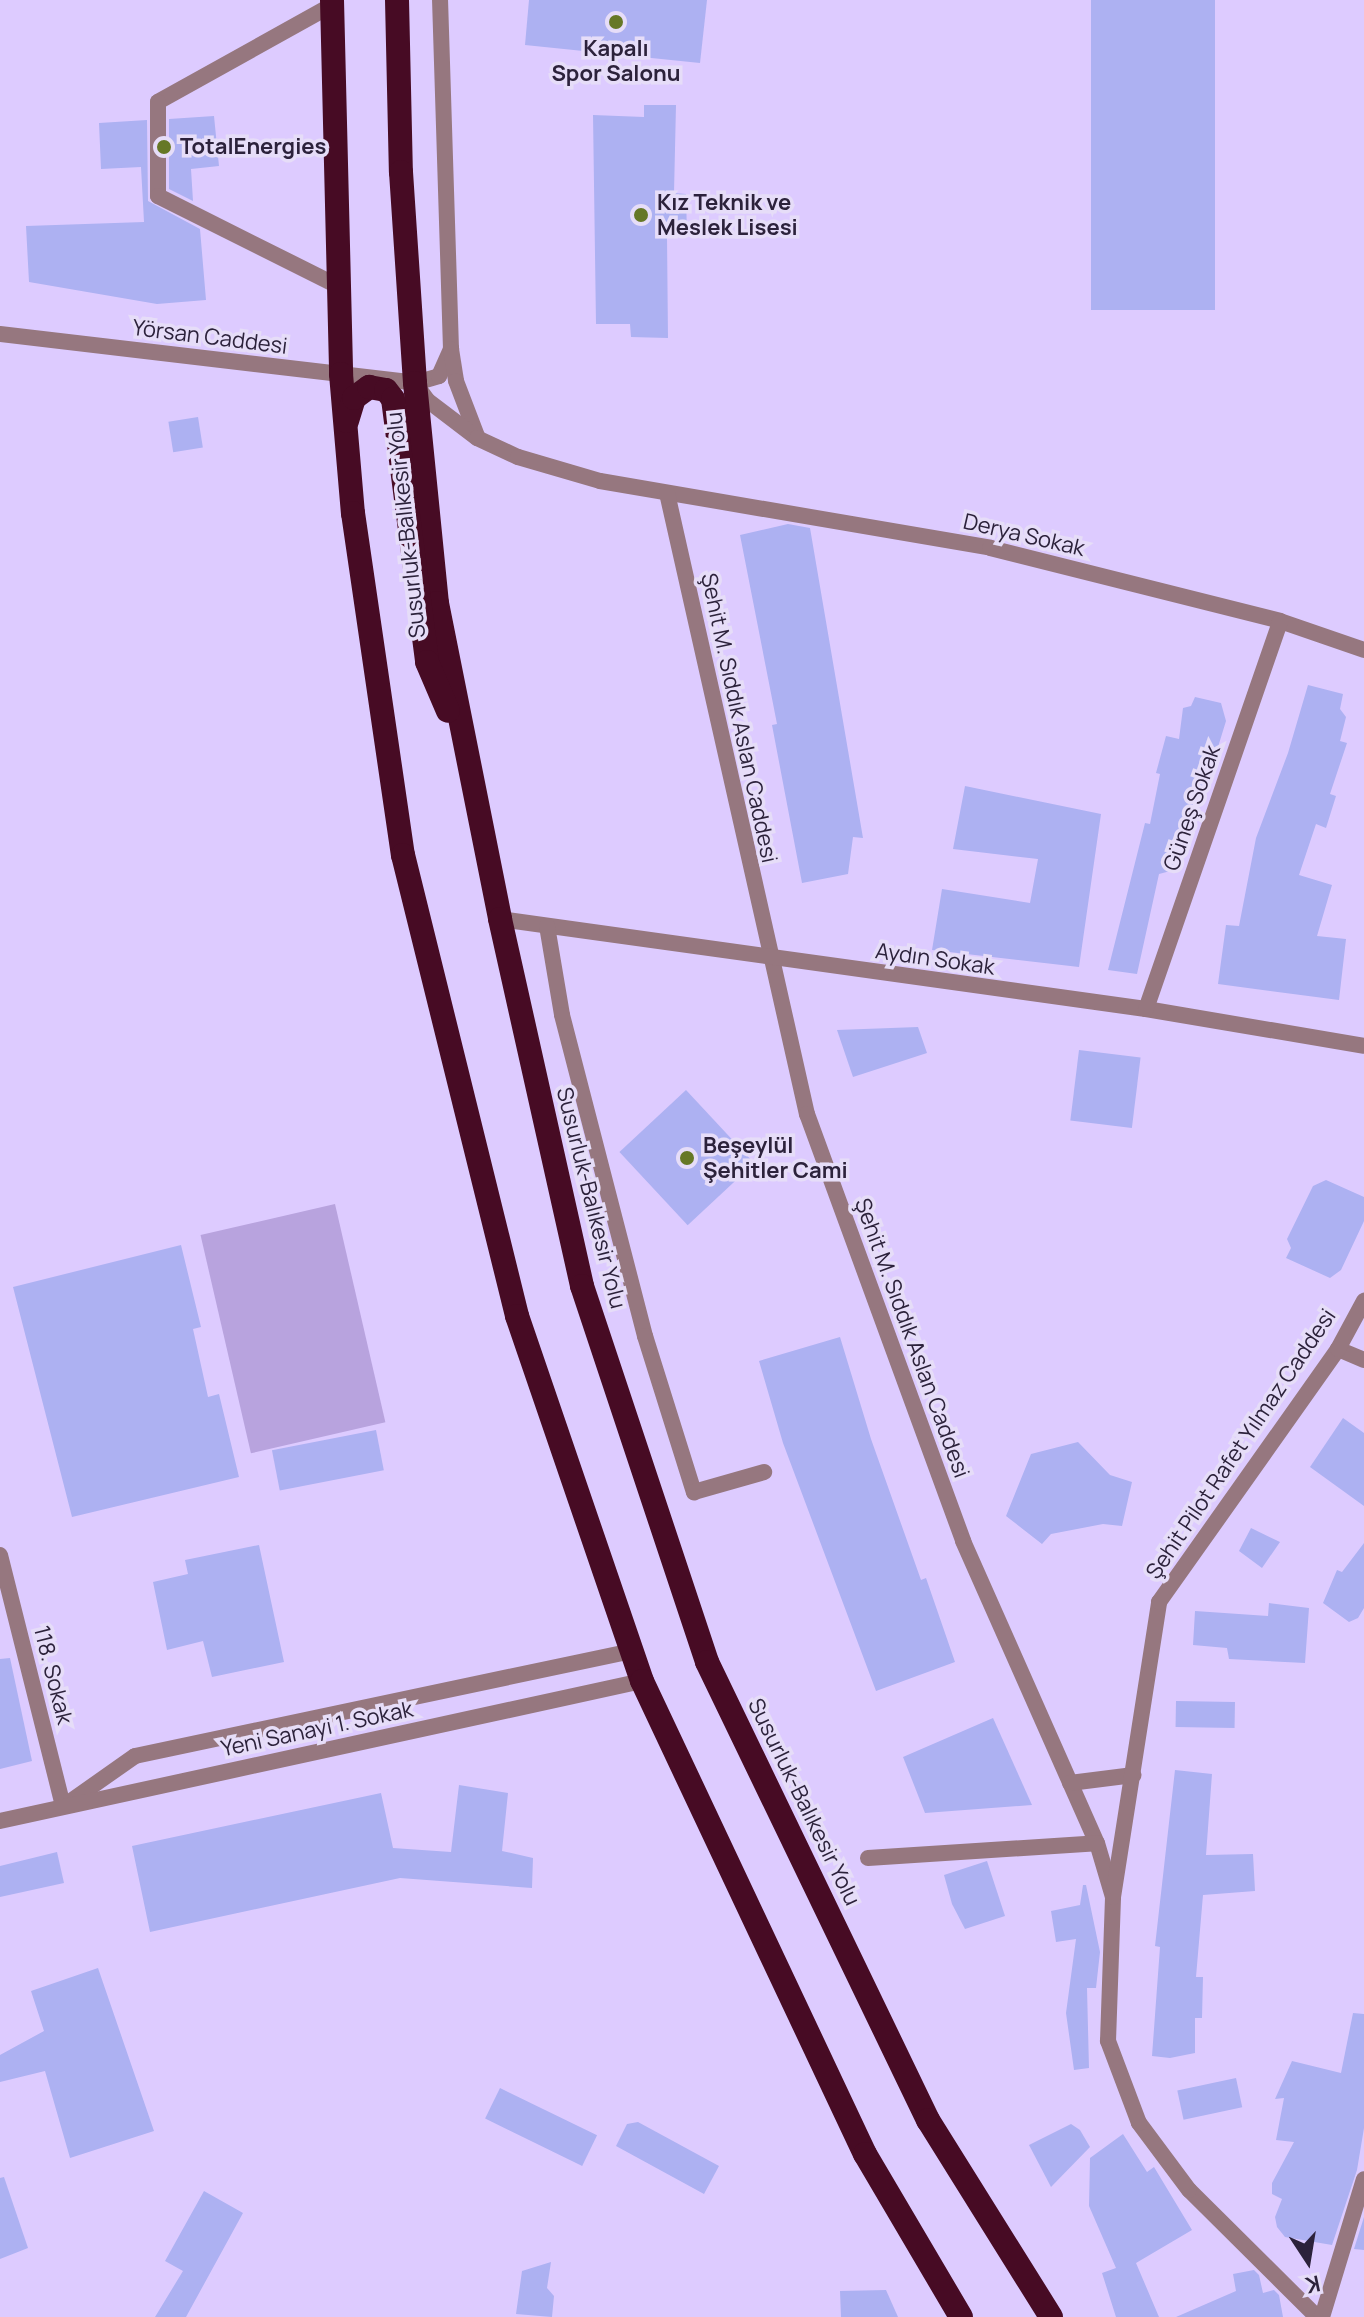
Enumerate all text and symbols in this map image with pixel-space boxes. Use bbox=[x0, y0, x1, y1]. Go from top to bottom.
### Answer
marker: Kapalı Spor Salonu bbox=[607, 13, 625, 31]
place label: Kapalı Spor Salonu bbox=[551, 35, 681, 86]
place label: TotalEnergies bbox=[180, 134, 326, 160]
marker: TotalEnergies bbox=[155, 138, 173, 156]
place label: Kız Teknik ve Meslek Lisesi bbox=[657, 189, 798, 240]
marker: Kız Teknik ve Meslek Lisesi bbox=[632, 206, 650, 224]
street label: Yörsan Caddesi bbox=[131, 314, 289, 360]
street label: Susurluk-Balıkesir Yolu bbox=[381, 411, 431, 639]
street label: Derya Sokak bbox=[961, 508, 1087, 562]
street label: Şehit M. Sıddık Aslan Caddesi bbox=[695, 571, 783, 865]
street label: Güneş Sokak bbox=[1158, 742, 1226, 874]
street label: Aydın Sokak bbox=[874, 938, 996, 980]
street label: Susurluk-Balıkesir Yolu bbox=[551, 1085, 631, 1311]
place label: Beşeylül Şehitler Cami bbox=[703, 1132, 848, 1184]
marker: Beşeylül Şehitler Cami bbox=[678, 1149, 696, 1167]
street label: Şehit M. Sıddık Aslan Caddesi bbox=[849, 1195, 975, 1481]
street label: Şehit Pilot Rafet Yılmaz Caddesi bbox=[1141, 1304, 1341, 1584]
street label: 118. Sokak bbox=[28, 1623, 78, 1727]
street label: Susurluk-Balıkesir Yolu bbox=[742, 1694, 866, 1910]
street label: Yeni Sanayi 1. Sokak bbox=[219, 1696, 415, 1762]
north arrow bbox=[1268, 2221, 1348, 2301]
text: K bbox=[1303, 2268, 1323, 2301]

